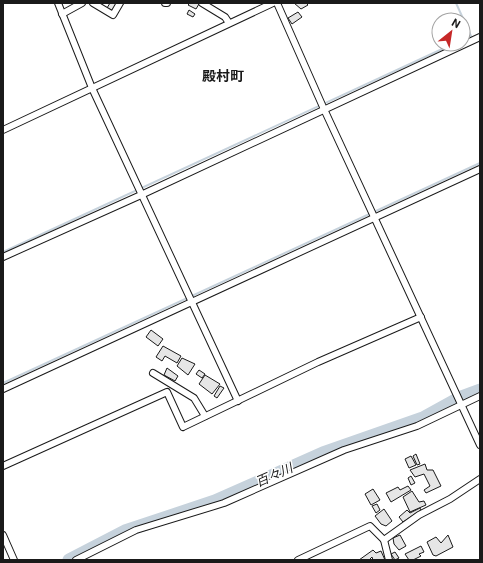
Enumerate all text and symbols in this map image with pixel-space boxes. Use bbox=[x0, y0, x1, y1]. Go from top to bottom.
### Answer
north arrow bbox=[431, 12, 471, 52]
text: N bbox=[449, 16, 463, 31]
district label: 殿村町 bbox=[202, 68, 244, 84]
water label: 百々川 bbox=[253, 459, 297, 490]

